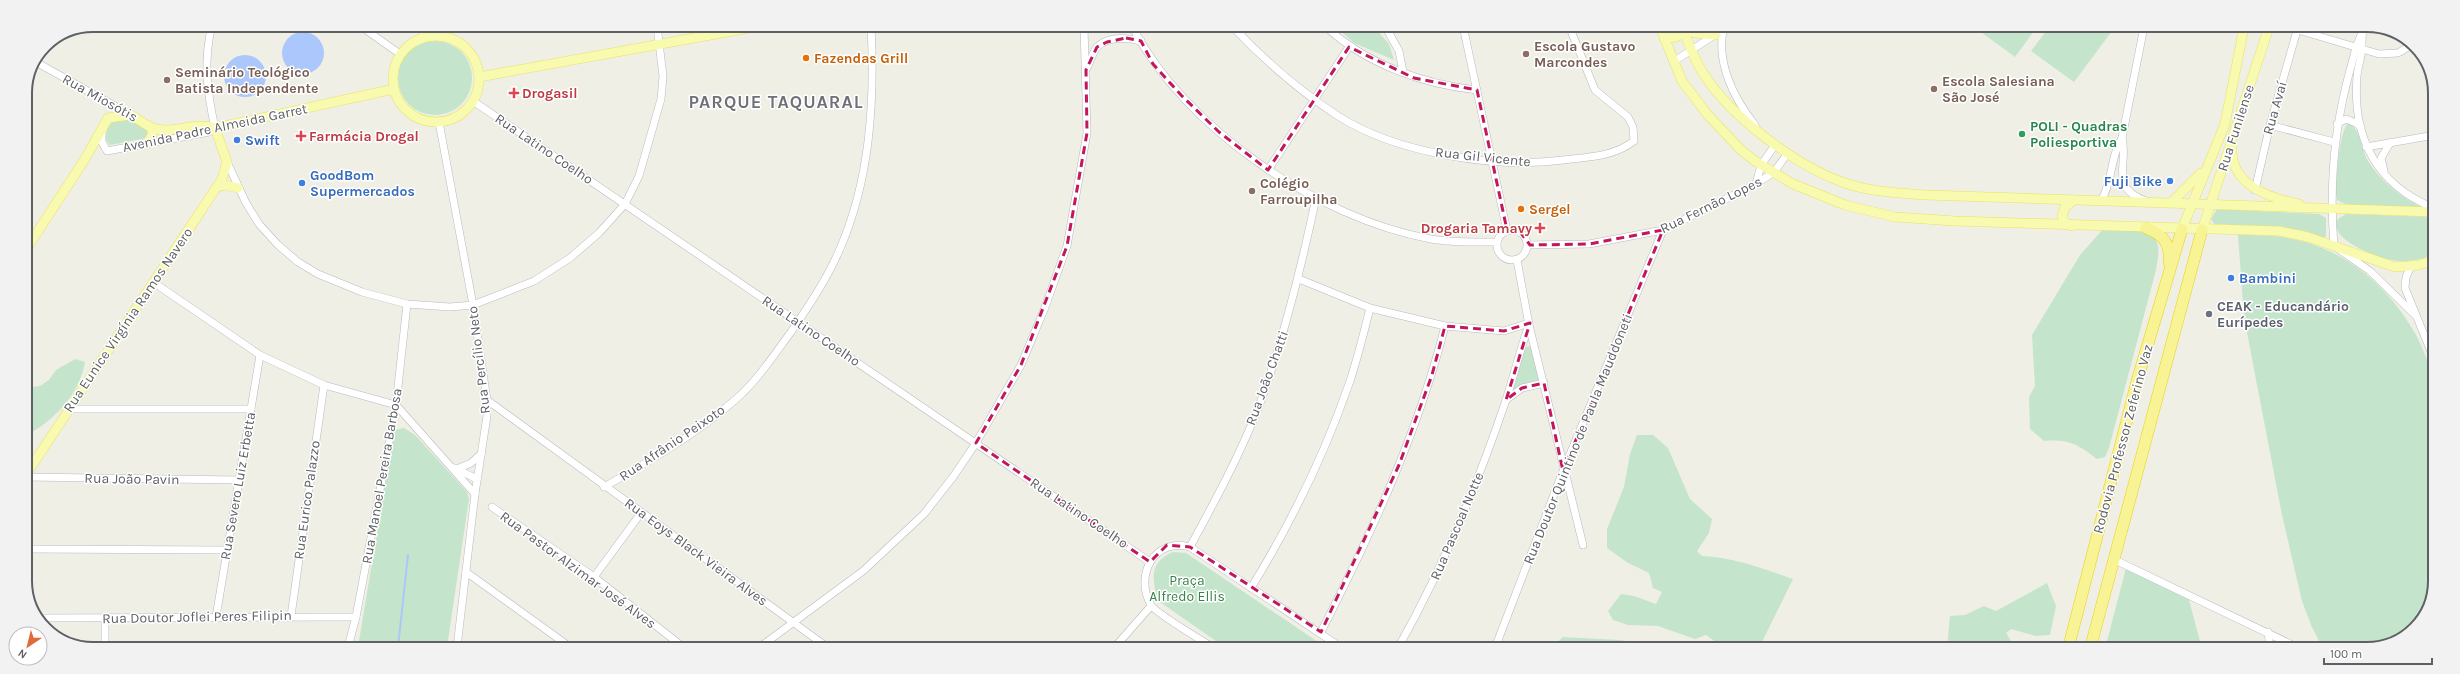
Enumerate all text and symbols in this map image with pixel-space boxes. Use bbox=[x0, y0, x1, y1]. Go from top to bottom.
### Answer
place label: Escola Gustavo Marcondes bbox=[1534, 38, 1636, 71]
marker: Escola Gustavo Marcondes bbox=[1521, 49, 1531, 59]
place label: Fazendas Grill bbox=[814, 50, 908, 67]
marker: Fazendas Grill bbox=[801, 53, 811, 63]
place label: Seminário Teológico Batista Independente bbox=[175, 64, 318, 97]
street label: Rua Miosótis bbox=[59, 70, 141, 126]
place label: Escola Salesiana São José bbox=[1942, 73, 2055, 106]
marker: Seminário Teológico Batista Independente bbox=[162, 75, 172, 85]
street label: Rua Avaí bbox=[2259, 79, 2291, 137]
street label: Rua Funilense bbox=[2214, 82, 2258, 174]
marker: Escola Salesiana São José bbox=[1929, 84, 1939, 94]
place label: Drogasil bbox=[522, 85, 578, 102]
marker: Drogasil bbox=[509, 88, 519, 98]
district label: PARQUE TAQUARAL bbox=[688, 91, 864, 113]
street label: Avenida Padre Almeida Garret bbox=[121, 100, 309, 156]
street label: Rua Latino Coelho bbox=[492, 110, 596, 188]
place label: POLI - Quadras Poliesportiva bbox=[2030, 118, 2127, 151]
place label: Farmácia Drogal bbox=[309, 128, 419, 145]
marker: POLI - Quadras Poliesportiva bbox=[2017, 129, 2027, 139]
marker: Farmácia Drogal bbox=[296, 131, 306, 141]
place label: Swift bbox=[245, 132, 280, 149]
marker: Swift bbox=[232, 135, 242, 145]
street label: Rua Gil Vicente bbox=[1434, 144, 1532, 170]
place label: GoodBom Supermercados bbox=[310, 167, 415, 200]
street label: Rua Fernão Lopes bbox=[1657, 173, 1765, 237]
place label: Fuji Bike bbox=[2104, 173, 2162, 190]
place label: Colégio Farroupilha bbox=[1260, 175, 1338, 208]
marker: Fuji Bike bbox=[2165, 176, 2175, 186]
marker: GoodBom Supermercados bbox=[297, 178, 307, 188]
marker: Colégio Farroupilha bbox=[1247, 186, 1257, 196]
place label: Sergel bbox=[1529, 201, 1571, 218]
marker: Sergel bbox=[1516, 204, 1526, 214]
place label: Drogaria Tamavy bbox=[1421, 220, 1532, 237]
marker: Drogaria Tamavy bbox=[1535, 223, 1545, 233]
street label: Rua Eunice Virgínia Ramos Navero bbox=[60, 224, 196, 416]
place label: Bambini bbox=[2239, 270, 2296, 287]
marker: Bambini bbox=[2226, 273, 2236, 283]
street label: Rua Latino Coelho bbox=[759, 292, 863, 370]
place label: CEAK - Educandário Eurípedes bbox=[2217, 298, 2349, 331]
street label: Rua Percílio Neto bbox=[464, 305, 494, 415]
marker: CEAK - Educandário Eurípedes bbox=[2204, 309, 2214, 319]
street label: Rua Doutor Quintino de Paula Mauddoneti bbox=[1520, 311, 1636, 567]
street label: Rua João Chatti bbox=[1242, 328, 1292, 428]
street label: Rodovia Professor Zeferino Vaz bbox=[2089, 342, 2157, 536]
street label: Rua Manoel Pereira Barbosa bbox=[358, 387, 406, 565]
street label: Rua Afrânio Peixoto bbox=[616, 401, 728, 485]
street label: Rua Severo Luiz Erbetta bbox=[217, 411, 259, 561]
street label: Rua Eurico Palazzo bbox=[290, 439, 324, 561]
street label: Rua Pascoal Notte bbox=[1427, 469, 1487, 583]
street label: Rua João Pavin bbox=[84, 470, 180, 488]
street label: Rua Latino Coelho bbox=[1027, 474, 1131, 552]
street label: Rua Eoys Black Vieira Alves bbox=[621, 494, 771, 610]
street label: Rua Pastor Alzimar José Alves bbox=[497, 508, 659, 632]
park label: Praça Alfredo Ellis bbox=[1149, 572, 1225, 605]
street label: Rua Doutor Joflei Peres Filipin bbox=[102, 607, 292, 627]
north arrow bbox=[8, 626, 48, 666]
scale bar bbox=[2324, 640, 2432, 666]
text: N bbox=[16, 646, 30, 661]
text: 100 m bbox=[2330, 647, 2362, 661]

